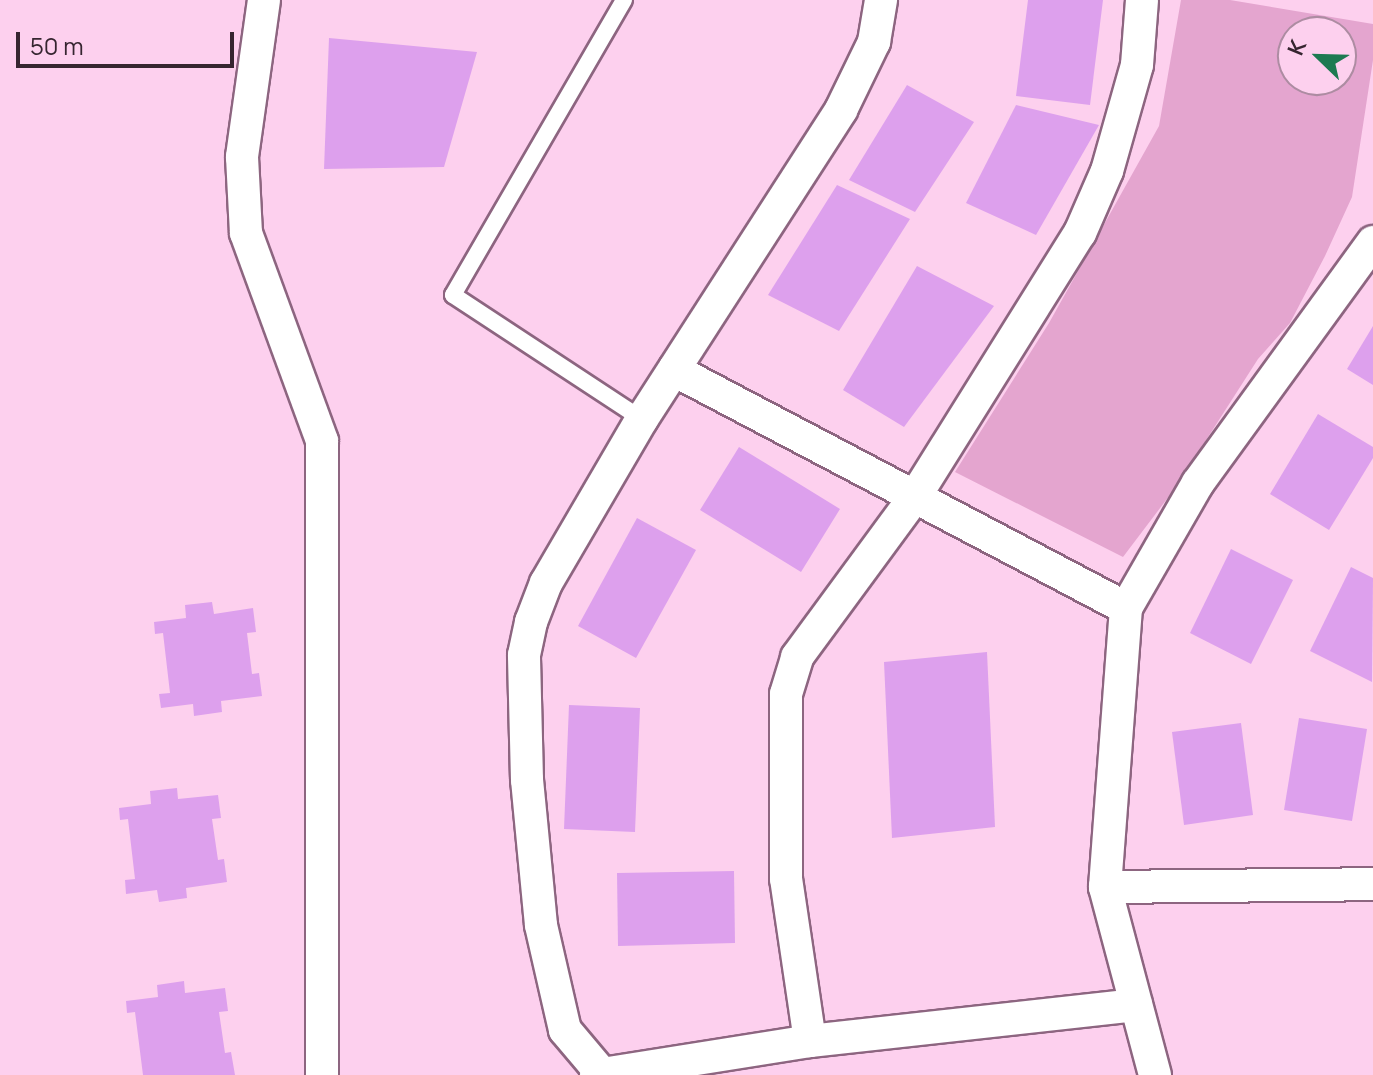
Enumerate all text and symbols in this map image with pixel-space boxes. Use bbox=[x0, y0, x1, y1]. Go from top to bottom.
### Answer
scale bar bbox=[20, 16, 238, 66]
north arrow bbox=[1277, 16, 1357, 96]
text: 50 m bbox=[30, 29, 84, 62]
text: K bbox=[1280, 35, 1313, 60]

